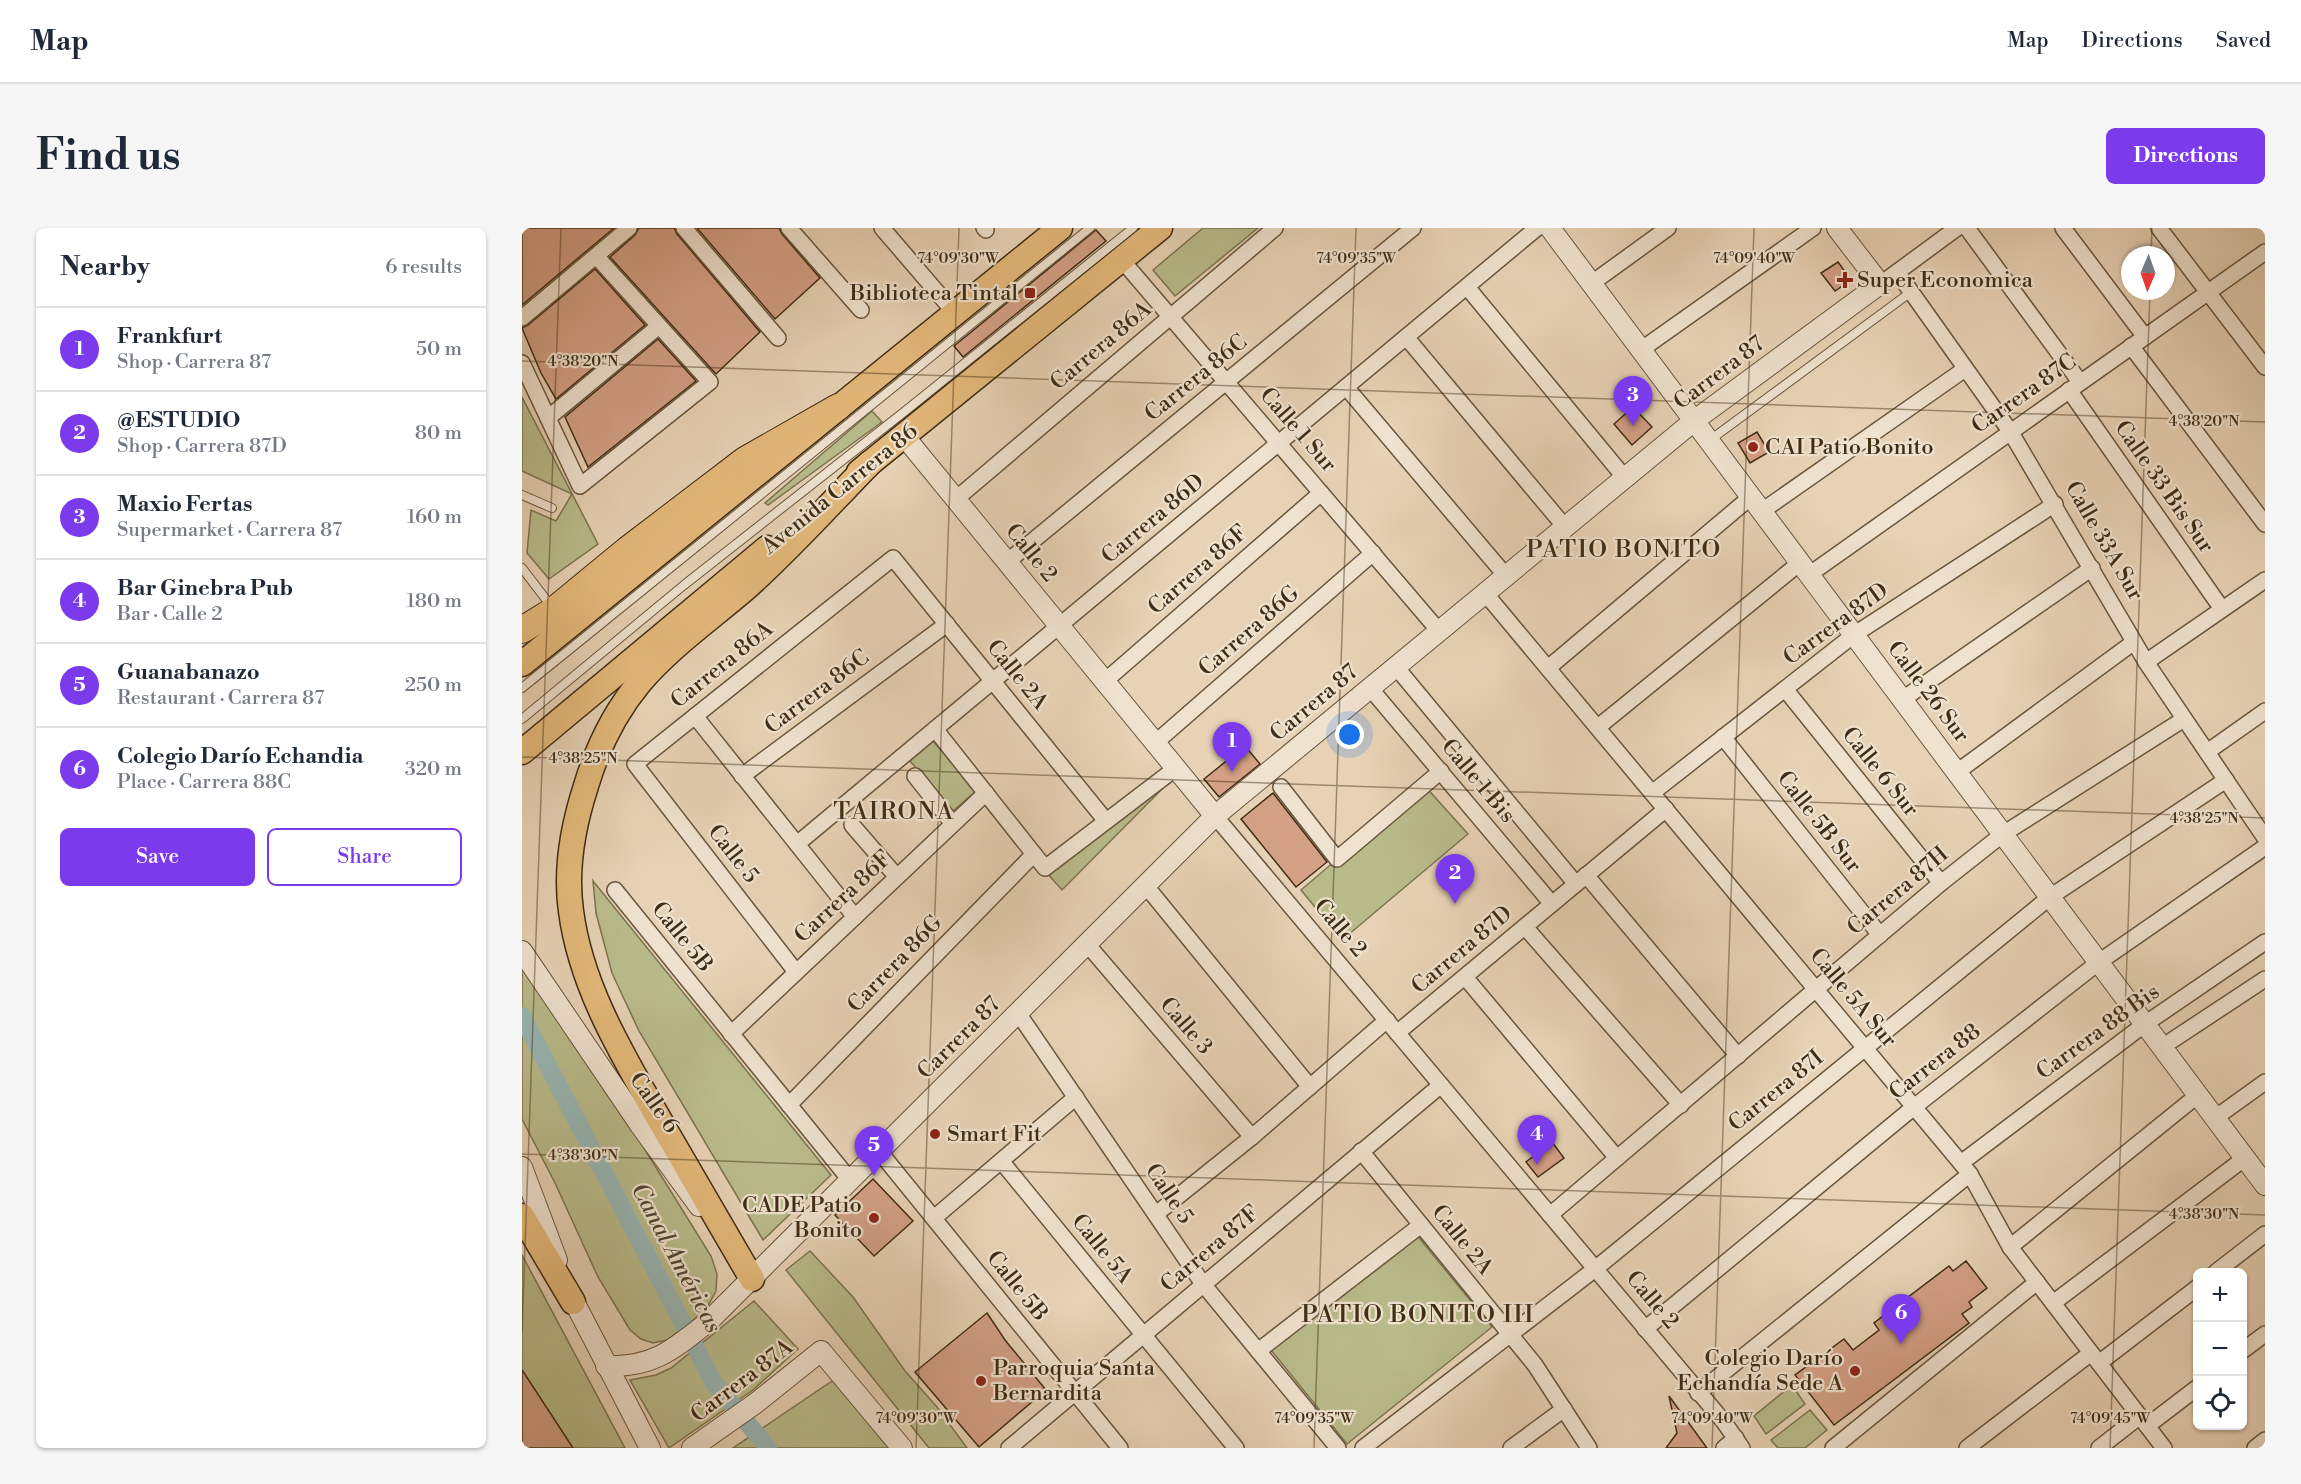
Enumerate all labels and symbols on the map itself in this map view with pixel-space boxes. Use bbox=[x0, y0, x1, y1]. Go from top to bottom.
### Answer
north arrow bbox=[2121, 246, 2175, 300]
text: 74°09'30"W bbox=[917, 249, 999, 268]
text: 74°09'35"W bbox=[1316, 249, 1396, 268]
text: 74°09'40"W bbox=[1713, 249, 1795, 268]
place label: Super Economica bbox=[1857, 267, 2034, 294]
marker: Super Economica bbox=[1838, 273, 1852, 287]
place label: Biblioteca Tintal bbox=[849, 280, 1018, 307]
marker: Biblioteca Tintal bbox=[1023, 286, 1037, 300]
street label: Carrera 86A bbox=[1045, 295, 1158, 396]
street label: Carrera 86C bbox=[1139, 329, 1253, 427]
street label: Carrera 87 bbox=[1669, 330, 1769, 416]
street label: Carrera 87C bbox=[1967, 348, 2081, 440]
text: 4°38'20"N bbox=[548, 352, 618, 371]
pin: 3 bbox=[1614, 376, 1652, 426]
street label: Calle 1 Sur bbox=[1254, 382, 1342, 478]
text: 4°38'20"N bbox=[2169, 412, 2239, 431]
street label: Calle 33 Bis Sur bbox=[2108, 416, 2220, 558]
street label: Avenida Carrera 86 bbox=[756, 418, 923, 561]
place label: CAI Patio Bonito bbox=[1765, 434, 1934, 461]
marker: CAI Patio Bonito bbox=[1746, 440, 1760, 454]
street label: Carrera 86D bbox=[1096, 468, 1210, 570]
street label: Calle 33A Sur bbox=[2059, 476, 2149, 606]
street label: Calle 2 bbox=[999, 518, 1063, 588]
street label: Carrera 86F bbox=[1143, 519, 1253, 621]
district label: PATIO BONITO bbox=[1526, 535, 1722, 565]
street label: Carrera 87D bbox=[1778, 577, 1894, 671]
street label: Carrera 86G bbox=[1193, 580, 1305, 682]
street label: Carrera 86A bbox=[665, 615, 779, 714]
street label: Calle 2A bbox=[981, 634, 1054, 716]
street label: Calle 26 Sur bbox=[1881, 636, 1975, 748]
street label: Carrera 86C bbox=[760, 644, 874, 740]
street label: Carrera 87 bbox=[1265, 659, 1363, 747]
your location bbox=[1335, 720, 1364, 749]
pin: 1 bbox=[1212, 722, 1252, 772]
street label: Calle 6 Sur bbox=[1836, 722, 1924, 822]
street label: Calle 1 Bis bbox=[1435, 734, 1521, 828]
text: 4°38'25"N bbox=[548, 749, 618, 768]
street label: Calle 5B Sur bbox=[1771, 766, 1867, 878]
district label: TAIRONA bbox=[833, 797, 955, 827]
text: 4°38'25"N bbox=[2169, 809, 2239, 828]
street label: Calle 5 bbox=[702, 819, 764, 889]
street label: Carrera 87H bbox=[1842, 841, 1954, 941]
street label: Carrera 86F bbox=[789, 845, 897, 949]
pin: 2 bbox=[1436, 854, 1474, 904]
street label: Calle 2 bbox=[1308, 893, 1372, 963]
street label: Calle 5B bbox=[646, 896, 718, 978]
street label: Carrera 87D bbox=[1406, 900, 1518, 1000]
street label: Carrera 86G bbox=[842, 910, 948, 1018]
street label: Calle 5A Sur bbox=[1804, 943, 1902, 1053]
street label: Carrera 88 Bis bbox=[2031, 978, 2165, 1086]
street label: Carrera 87 bbox=[912, 991, 1006, 1085]
street label: Calle 3 bbox=[1154, 992, 1218, 1060]
street label: Carrera 88 bbox=[1884, 1018, 1986, 1106]
street label: Carrera 87I bbox=[1723, 1044, 1829, 1137]
street label: Calle 6 bbox=[623, 1067, 685, 1139]
pin: 4 bbox=[1518, 1116, 1556, 1165]
place label: Smart Fit bbox=[947, 1121, 1042, 1148]
pin: 5 bbox=[854, 1126, 894, 1176]
marker: Smart Fit bbox=[928, 1127, 942, 1141]
text: 4°38'30"N bbox=[548, 1146, 618, 1165]
street label: Calle 5 bbox=[1139, 1159, 1199, 1229]
water label: Canal Américas bbox=[624, 1178, 728, 1338]
place label: CADE Patio Bonito bbox=[742, 1192, 862, 1244]
street label: Calle 2A bbox=[1426, 1199, 1499, 1281]
street label: Carrera 87F bbox=[1155, 1200, 1265, 1298]
text: 4°38'30"N bbox=[2169, 1205, 2239, 1224]
street label: Calle 5A bbox=[1066, 1209, 1139, 1290]
marker: CADE Patio Bonito bbox=[867, 1211, 881, 1225]
street label: Calle 5B bbox=[981, 1245, 1053, 1327]
street label: Calle 2 bbox=[1620, 1265, 1684, 1335]
pin: 6 bbox=[1882, 1294, 1920, 1344]
district label: PATIO BONITO III bbox=[1301, 1300, 1535, 1330]
street label: Carrera 87A bbox=[686, 1333, 799, 1428]
place label: Colegio Darío Echandía Sede A bbox=[1677, 1345, 1844, 1397]
place label: Parroquia Santa Bernardita bbox=[992, 1355, 1156, 1407]
marker: Colegio Darío Echandía Sede A bbox=[1848, 1364, 1862, 1378]
marker: Parroquia Santa Bernardita bbox=[974, 1374, 988, 1388]
text: 74°09'30"W bbox=[875, 1409, 957, 1428]
text: 74°09'35"W bbox=[1274, 1409, 1354, 1428]
text: 74°09'40"W bbox=[1671, 1409, 1753, 1428]
text: 74°09'45"W bbox=[2070, 1409, 2150, 1428]

